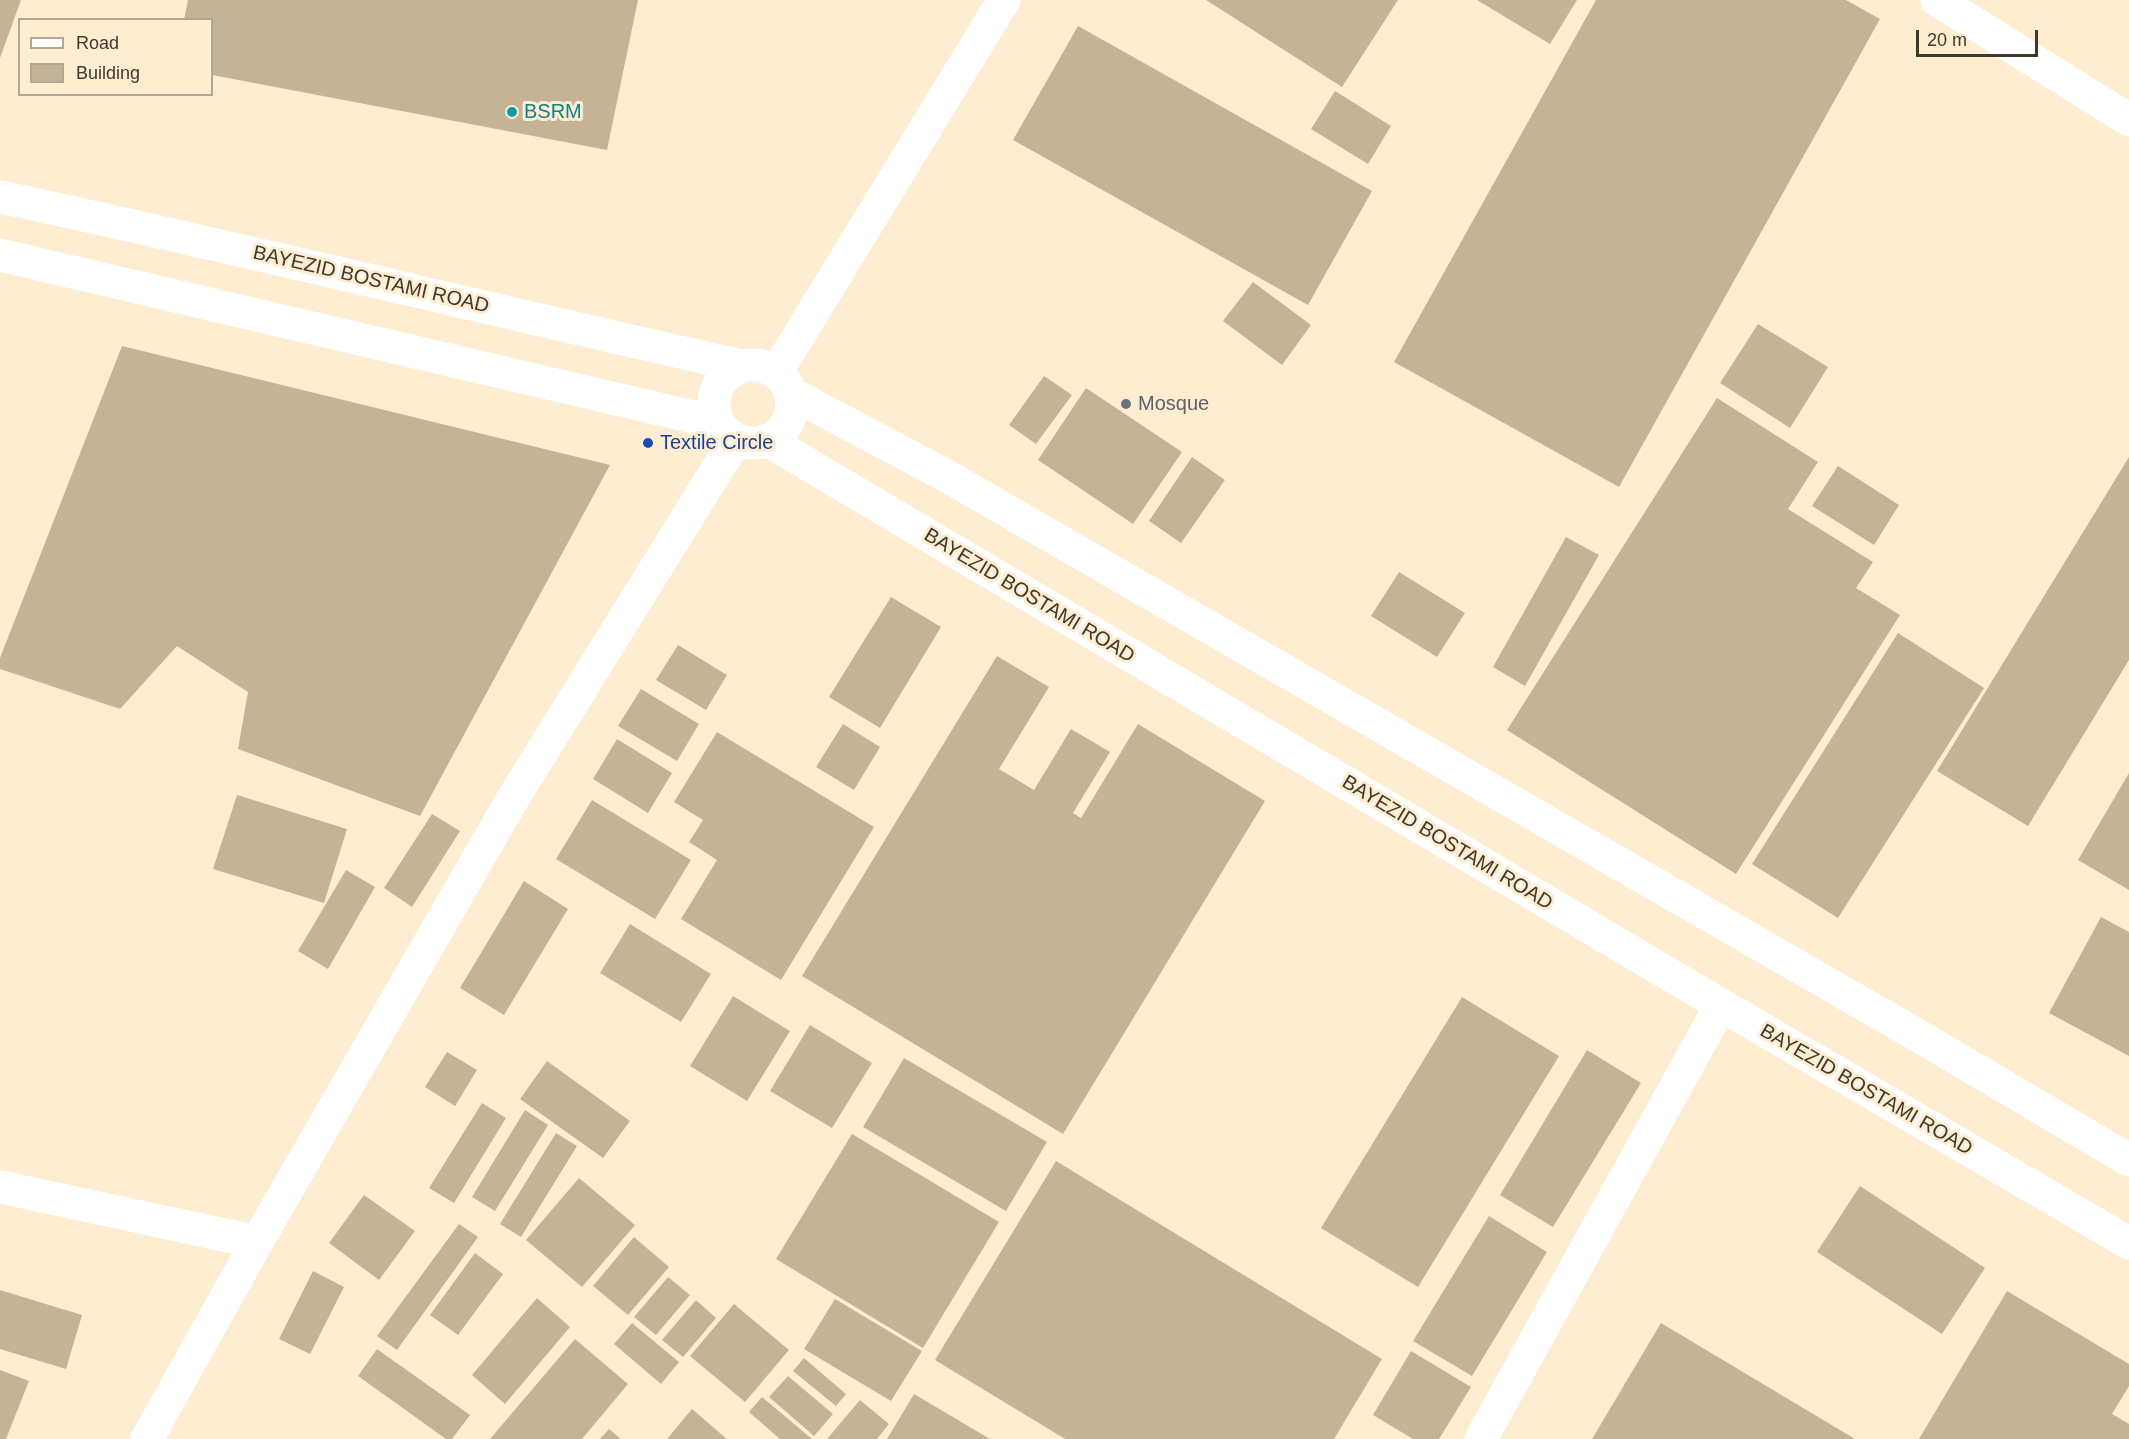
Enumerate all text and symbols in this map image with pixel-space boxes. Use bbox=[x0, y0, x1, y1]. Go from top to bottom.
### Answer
legend bbox=[18, 18, 213, 96]
scale bar bbox=[1919, 18, 2040, 56]
text: 20 m bbox=[1927, 30, 1967, 50]
text: Road bbox=[76, 33, 119, 53]
text: Building bbox=[76, 63, 140, 83]
place label: BSRM bbox=[524, 100, 582, 124]
marker: BSRM bbox=[505, 105, 519, 119]
street label: BAYEZID BOSTAMI ROAD bbox=[251, 241, 491, 319]
place label: Mosque bbox=[1138, 392, 1209, 416]
marker: Mosque bbox=[1119, 397, 1133, 411]
place label: Textile Circle bbox=[660, 431, 773, 455]
marker: Textile Circle bbox=[641, 436, 655, 450]
street label: BAYEZID BOSTAMI ROAD bbox=[919, 524, 1139, 668]
street label: BAYEZID BOSTAMI ROAD bbox=[1337, 771, 1557, 915]
street label: BAYEZID BOSTAMI ROAD bbox=[1755, 1019, 1977, 1161]

